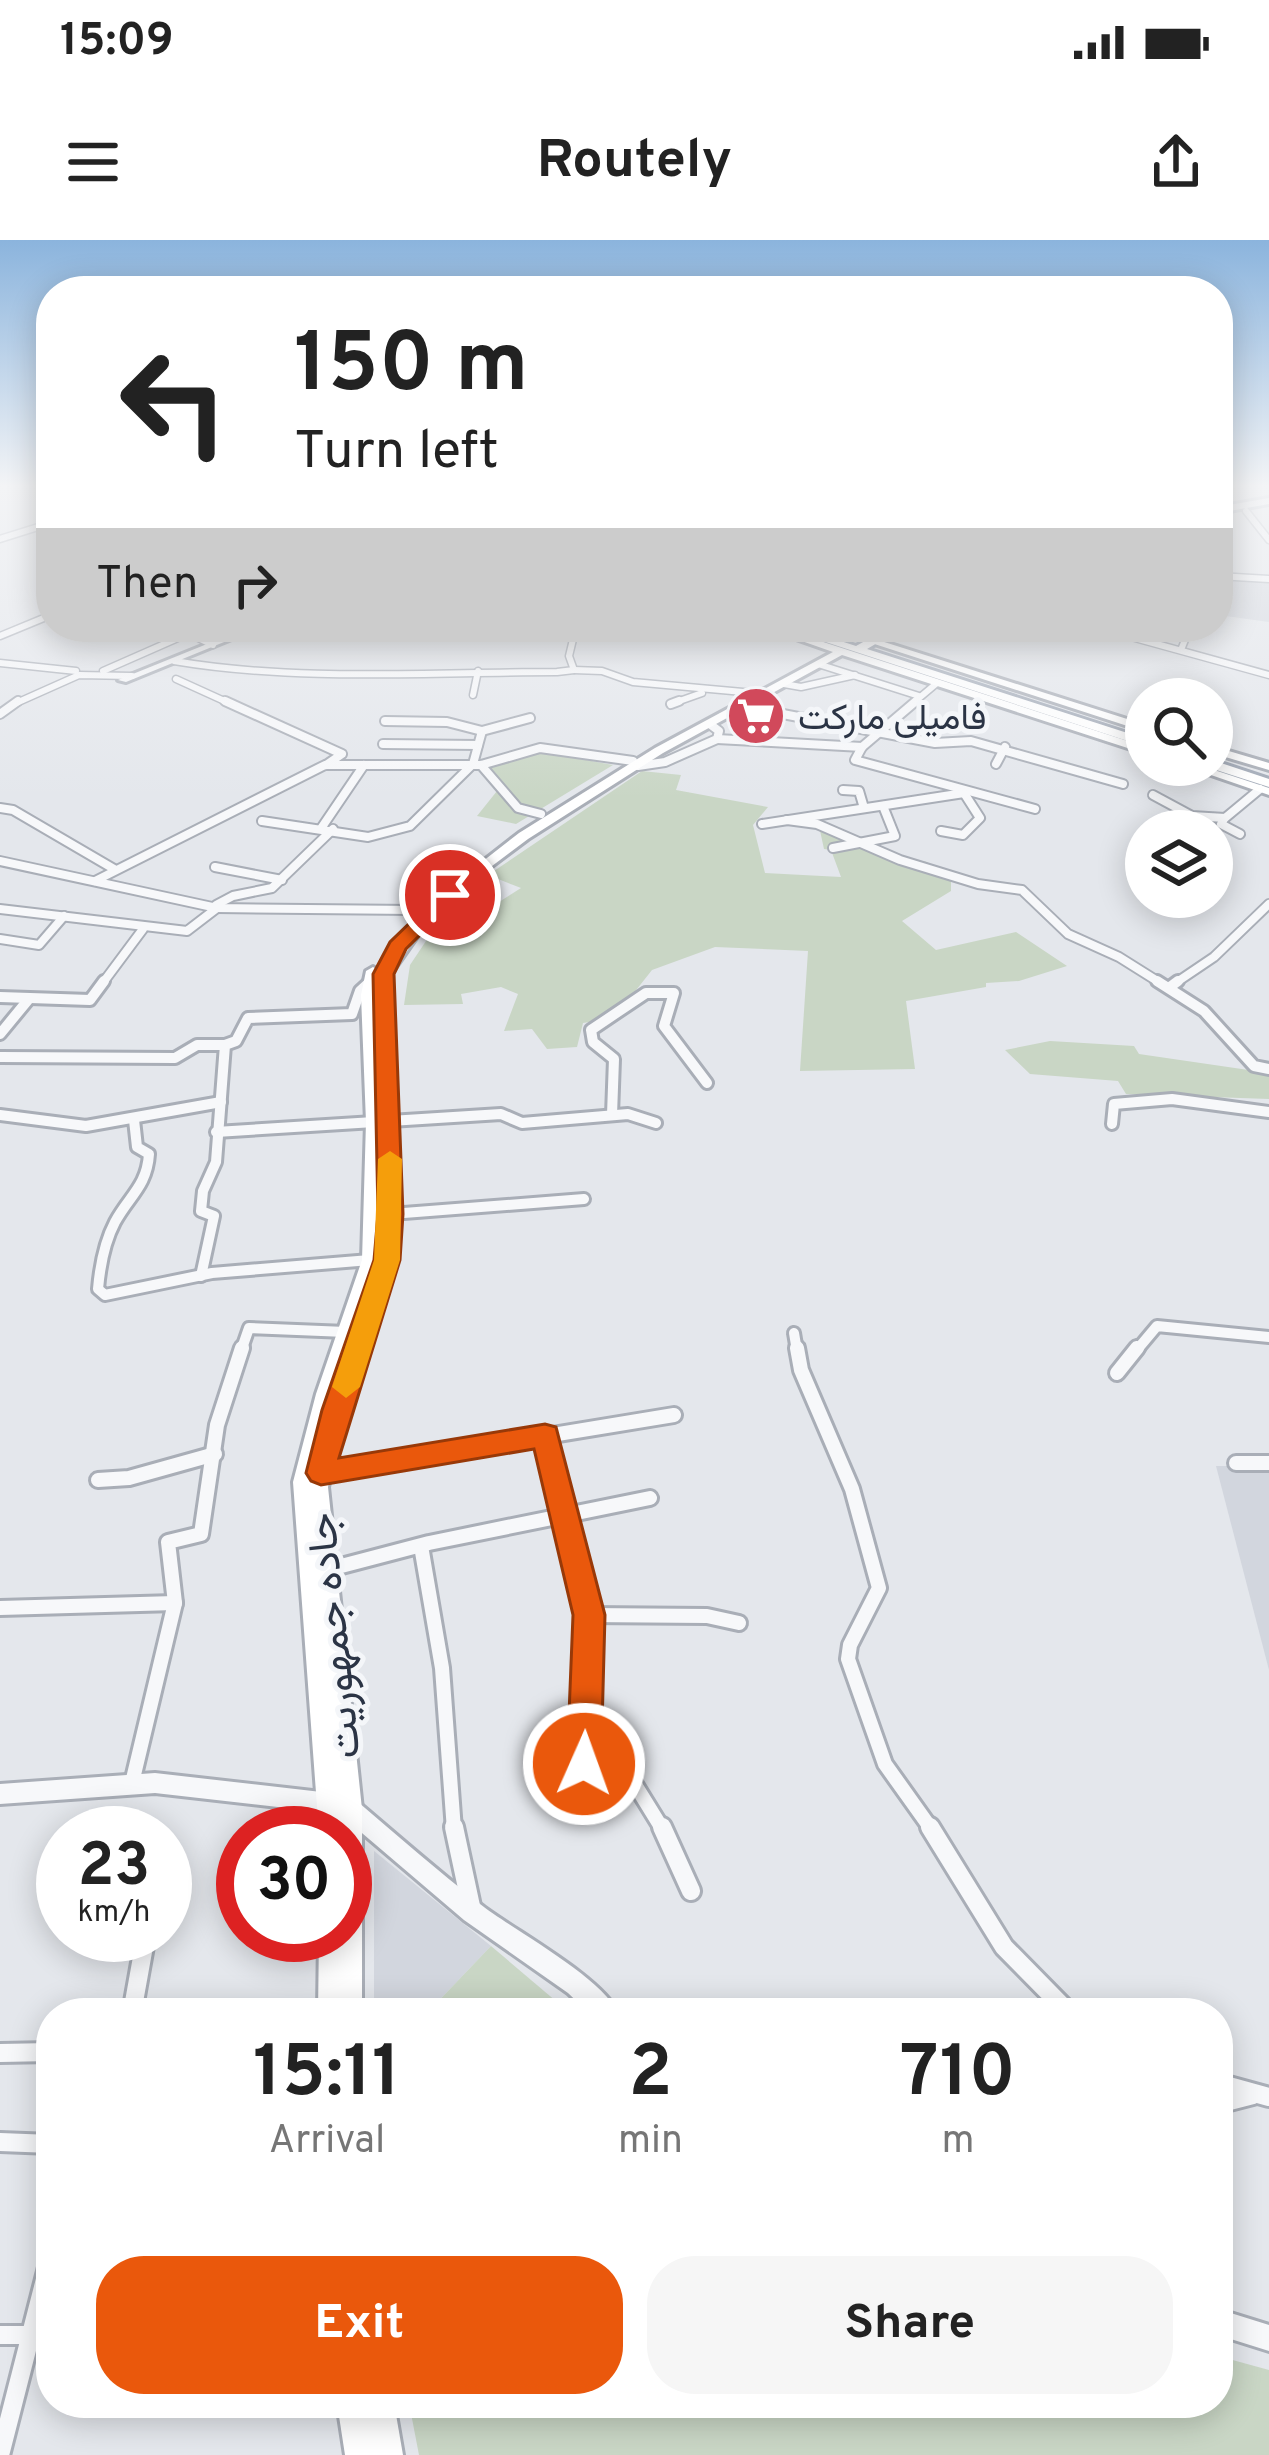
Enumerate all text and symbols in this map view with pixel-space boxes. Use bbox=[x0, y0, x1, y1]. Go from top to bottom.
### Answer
text: 15:09 bbox=[60, 14, 174, 71]
text: Routely bbox=[537, 128, 732, 197]
icon: menu bbox=[60, 129, 126, 195]
icon: share bbox=[1143, 129, 1209, 195]
text: 150 m bbox=[294, 315, 529, 421]
icon: left bbox=[96, 324, 252, 480]
text: Turn left bbox=[294, 419, 499, 488]
icon: right bbox=[222, 552, 288, 618]
text: Then bbox=[96, 557, 198, 614]
map controls bbox=[1125, 678, 1233, 918]
button: search bbox=[1125, 678, 1233, 786]
supermarket icon: فامیلی مارکت bbox=[725, 685, 787, 747]
place label: فامیلی مارکت bbox=[798, 697, 986, 743]
button: layers bbox=[1125, 810, 1233, 918]
pin bbox=[399, 844, 501, 946]
icon: arrive bbox=[417, 862, 483, 928]
street label: جاده جمهوریت bbox=[297, 1510, 376, 1761]
position arrow bbox=[521, 1701, 647, 1827]
speed limit sign: 30 bbox=[216, 1806, 372, 1962]
text: 23 bbox=[78, 1831, 150, 1907]
text: km/h bbox=[78, 1895, 150, 1932]
text: 15:11 bbox=[253, 2030, 401, 2122]
text: 2 bbox=[628, 2030, 672, 2122]
text: 710 bbox=[900, 2030, 1016, 2122]
text: Arrival bbox=[269, 2118, 385, 2167]
text: min bbox=[618, 2118, 683, 2167]
text: m bbox=[941, 2118, 974, 2167]
button: Exit bbox=[96, 2256, 623, 2394]
button: Share bbox=[647, 2256, 1173, 2394]

